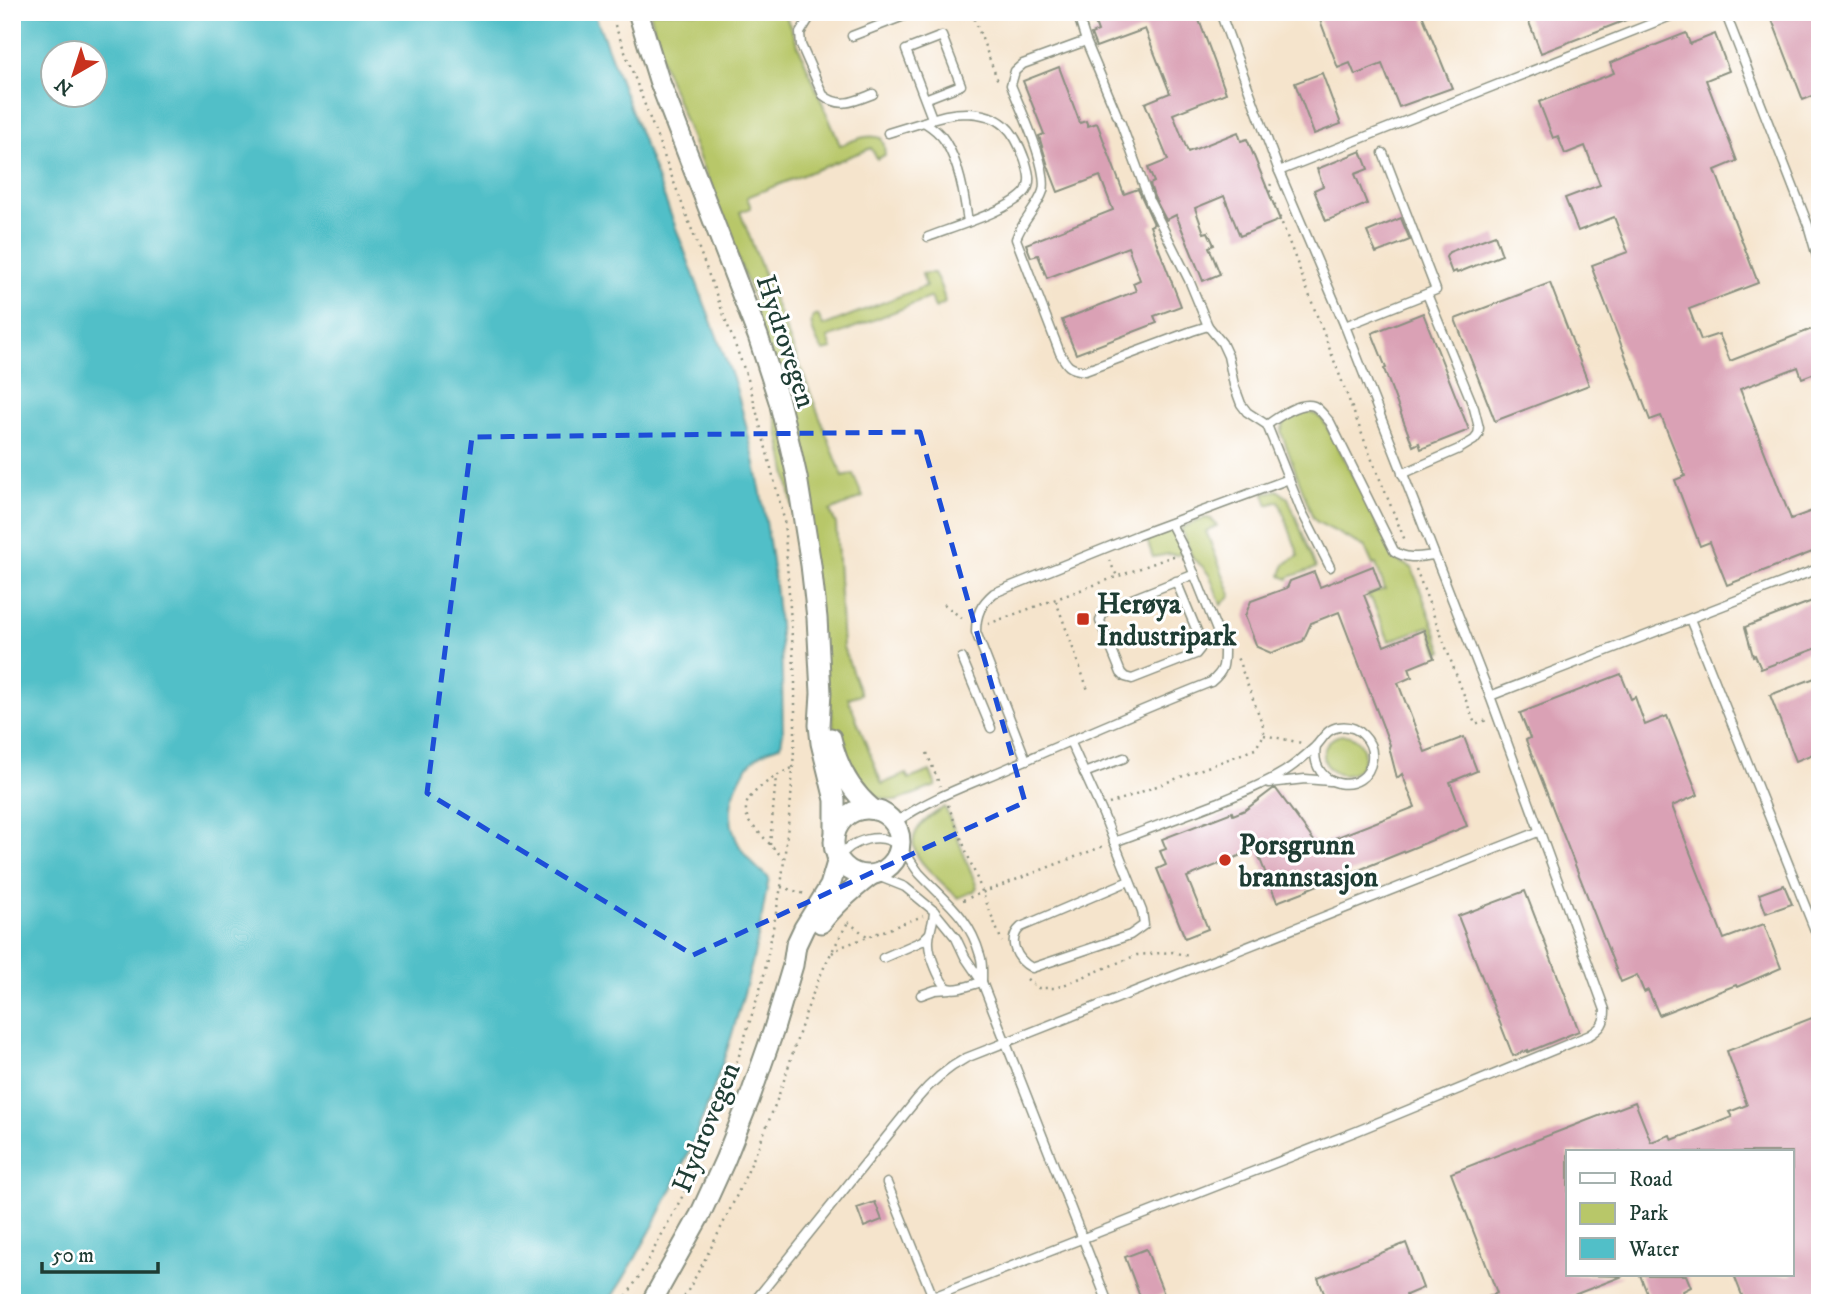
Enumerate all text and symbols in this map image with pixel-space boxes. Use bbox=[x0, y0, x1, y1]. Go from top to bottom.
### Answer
north arrow bbox=[38, 38, 108, 108]
text: N bbox=[51, 72, 78, 100]
street label: Hydrovegen bbox=[748, 271, 824, 413]
place label: Herøya Industripark bbox=[1097, 587, 1238, 654]
marker: Herøya Industripark bbox=[1075, 611, 1091, 627]
place label: Porsgrunn brannstasjon bbox=[1238, 828, 1378, 895]
marker: Porsgrunn brannstasjon bbox=[1217, 852, 1233, 868]
street label: Hydrovegen bbox=[664, 1057, 749, 1198]
legend bbox=[1566, 1150, 1794, 1276]
text: Road bbox=[1629, 1167, 1673, 1193]
text: Park bbox=[1629, 1201, 1669, 1227]
scale bar bbox=[42, 1231, 158, 1275]
text: Water bbox=[1628, 1237, 1679, 1263]
text: 50 m bbox=[52, 1243, 94, 1269]

